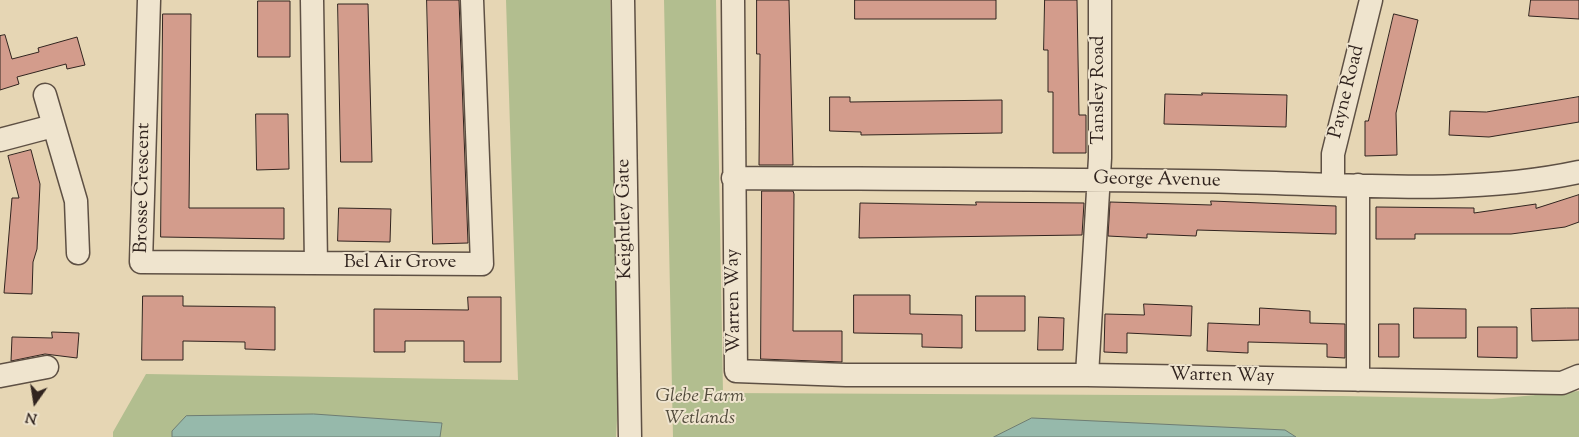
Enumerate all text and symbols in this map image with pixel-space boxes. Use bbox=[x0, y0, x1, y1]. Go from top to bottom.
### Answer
street label: Tansley Road bbox=[1089, 35, 1111, 145]
street label: Payne Road bbox=[1325, 43, 1371, 141]
street label: Brosse Crescent bbox=[131, 122, 157, 254]
street label: Keightley Gate bbox=[614, 159, 638, 279]
street label: George Avenue bbox=[1093, 168, 1221, 194]
street label: Warren Way bbox=[723, 248, 747, 354]
street label: Bel Air Grove bbox=[344, 253, 456, 275]
street label: Warren Way bbox=[1169, 365, 1275, 389]
north arrow bbox=[10, 377, 60, 427]
park label: Glebe Farm Wetlands bbox=[656, 387, 744, 431]
text: N bbox=[24, 406, 39, 428]

